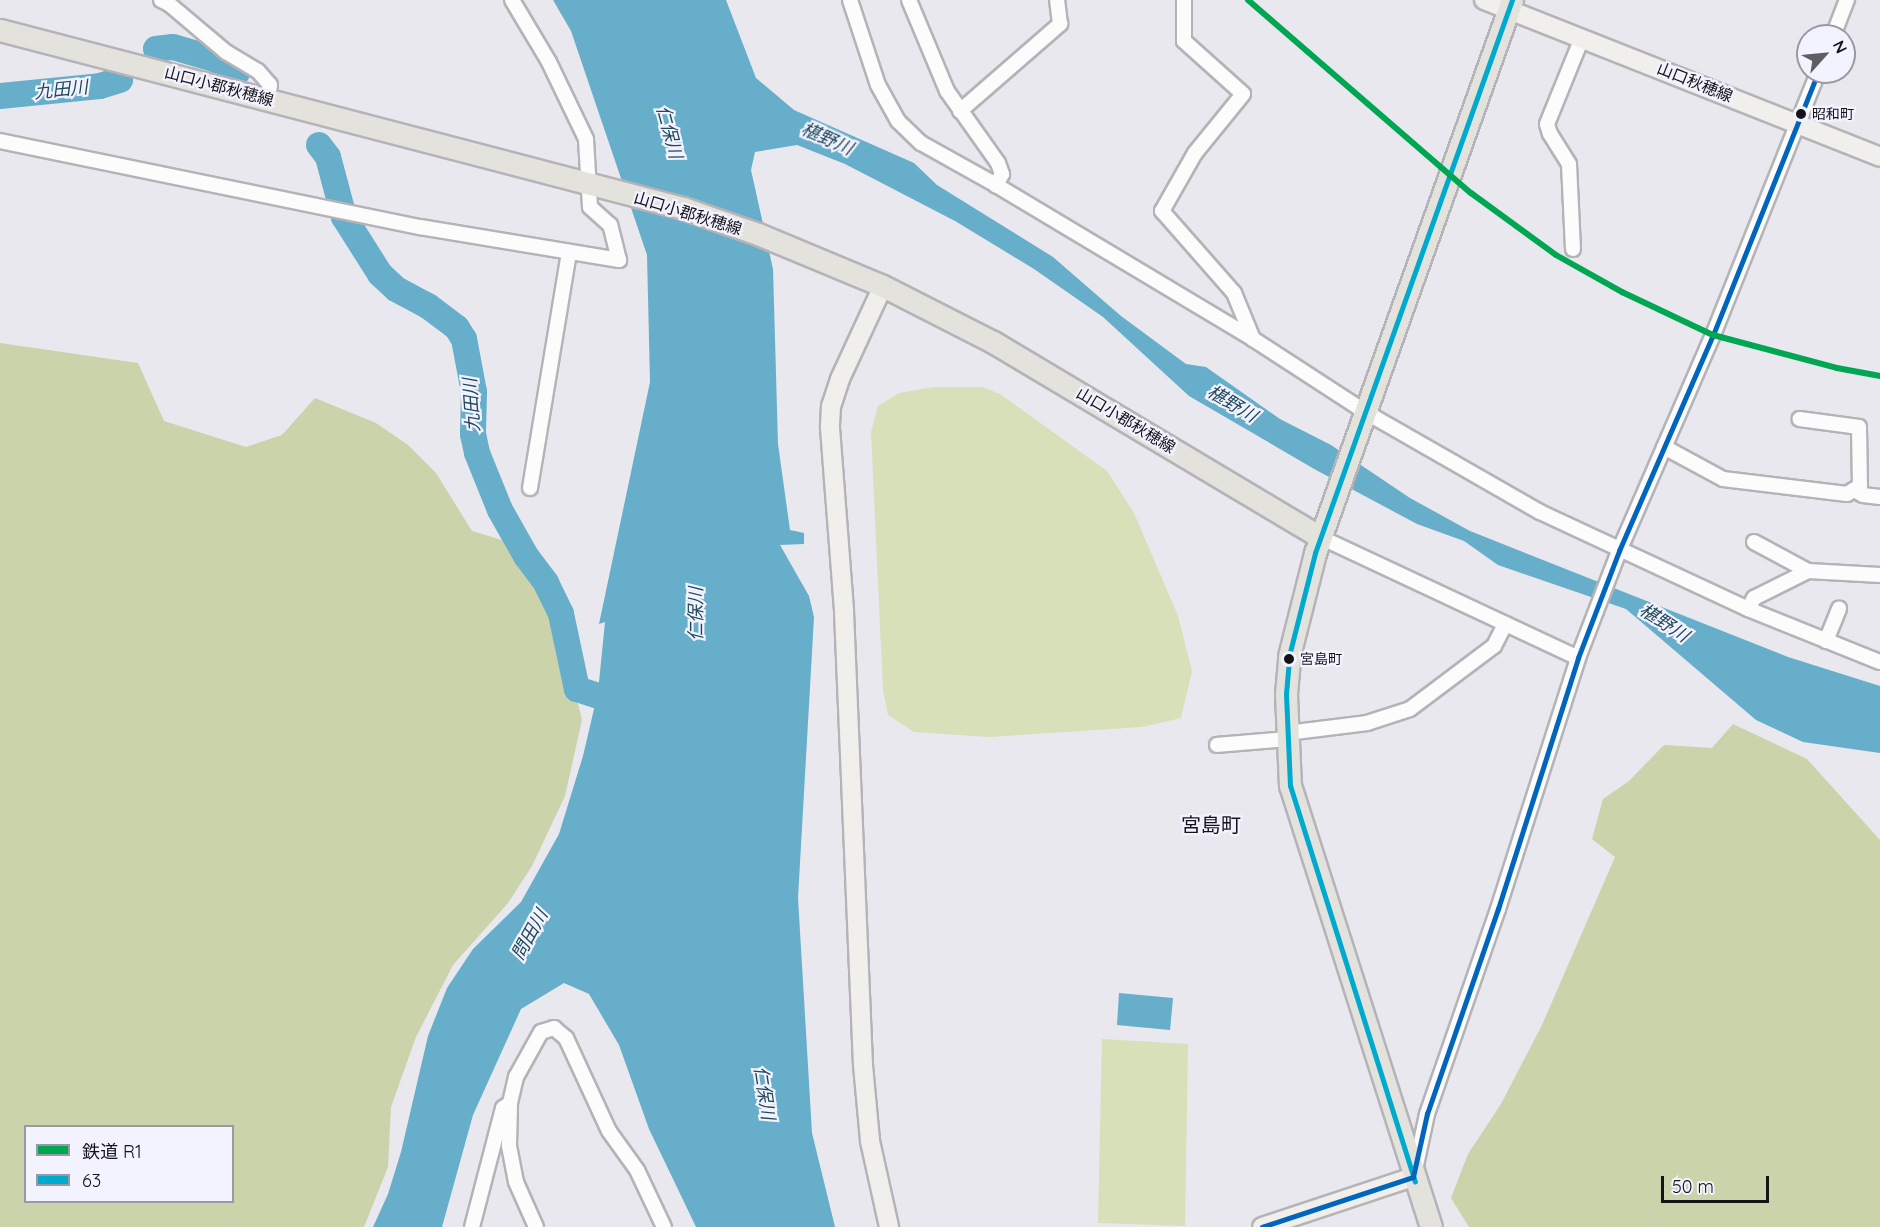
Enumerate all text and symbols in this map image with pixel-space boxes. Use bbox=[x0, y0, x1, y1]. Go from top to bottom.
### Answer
north arrow bbox=[1796, 24, 1856, 84]
text: N bbox=[1829, 37, 1852, 57]
street label: 山口秋穂線 bbox=[1654, 58, 1736, 106]
street label: 山口小郡秋穂線 bbox=[162, 62, 276, 110]
water label: 九田川 bbox=[33, 76, 89, 104]
water label: 仁保川 bbox=[652, 103, 686, 161]
place label: 昭和町 bbox=[1812, 106, 1854, 122]
marker: 昭和町 bbox=[1795, 108, 1807, 120]
water label: 椹野川 bbox=[798, 118, 856, 160]
street label: 山口小郡秋穂線 bbox=[632, 187, 744, 239]
water label: 九田川 bbox=[459, 377, 485, 433]
water label: 椹野川 bbox=[1203, 381, 1261, 427]
street label: 山口小郡秋穂線 bbox=[1073, 383, 1179, 457]
water label: 仁保川 bbox=[685, 587, 707, 641]
water label: 椹野川 bbox=[1635, 599, 1693, 647]
place label: 宮島町 bbox=[1300, 651, 1342, 667]
marker: 宮島町 bbox=[1283, 653, 1295, 665]
district label: 宮島町 bbox=[1181, 812, 1241, 836]
water label: 問田川 bbox=[507, 906, 553, 964]
water label: 仁保川 bbox=[749, 1065, 779, 1121]
legend bbox=[24, 1125, 234, 1203]
text: 鉄道 R1 bbox=[82, 1140, 142, 1163]
scale bar bbox=[1664, 1164, 1772, 1202]
text: 63 bbox=[82, 1169, 101, 1192]
text: 50 m bbox=[1672, 1175, 1714, 1198]

